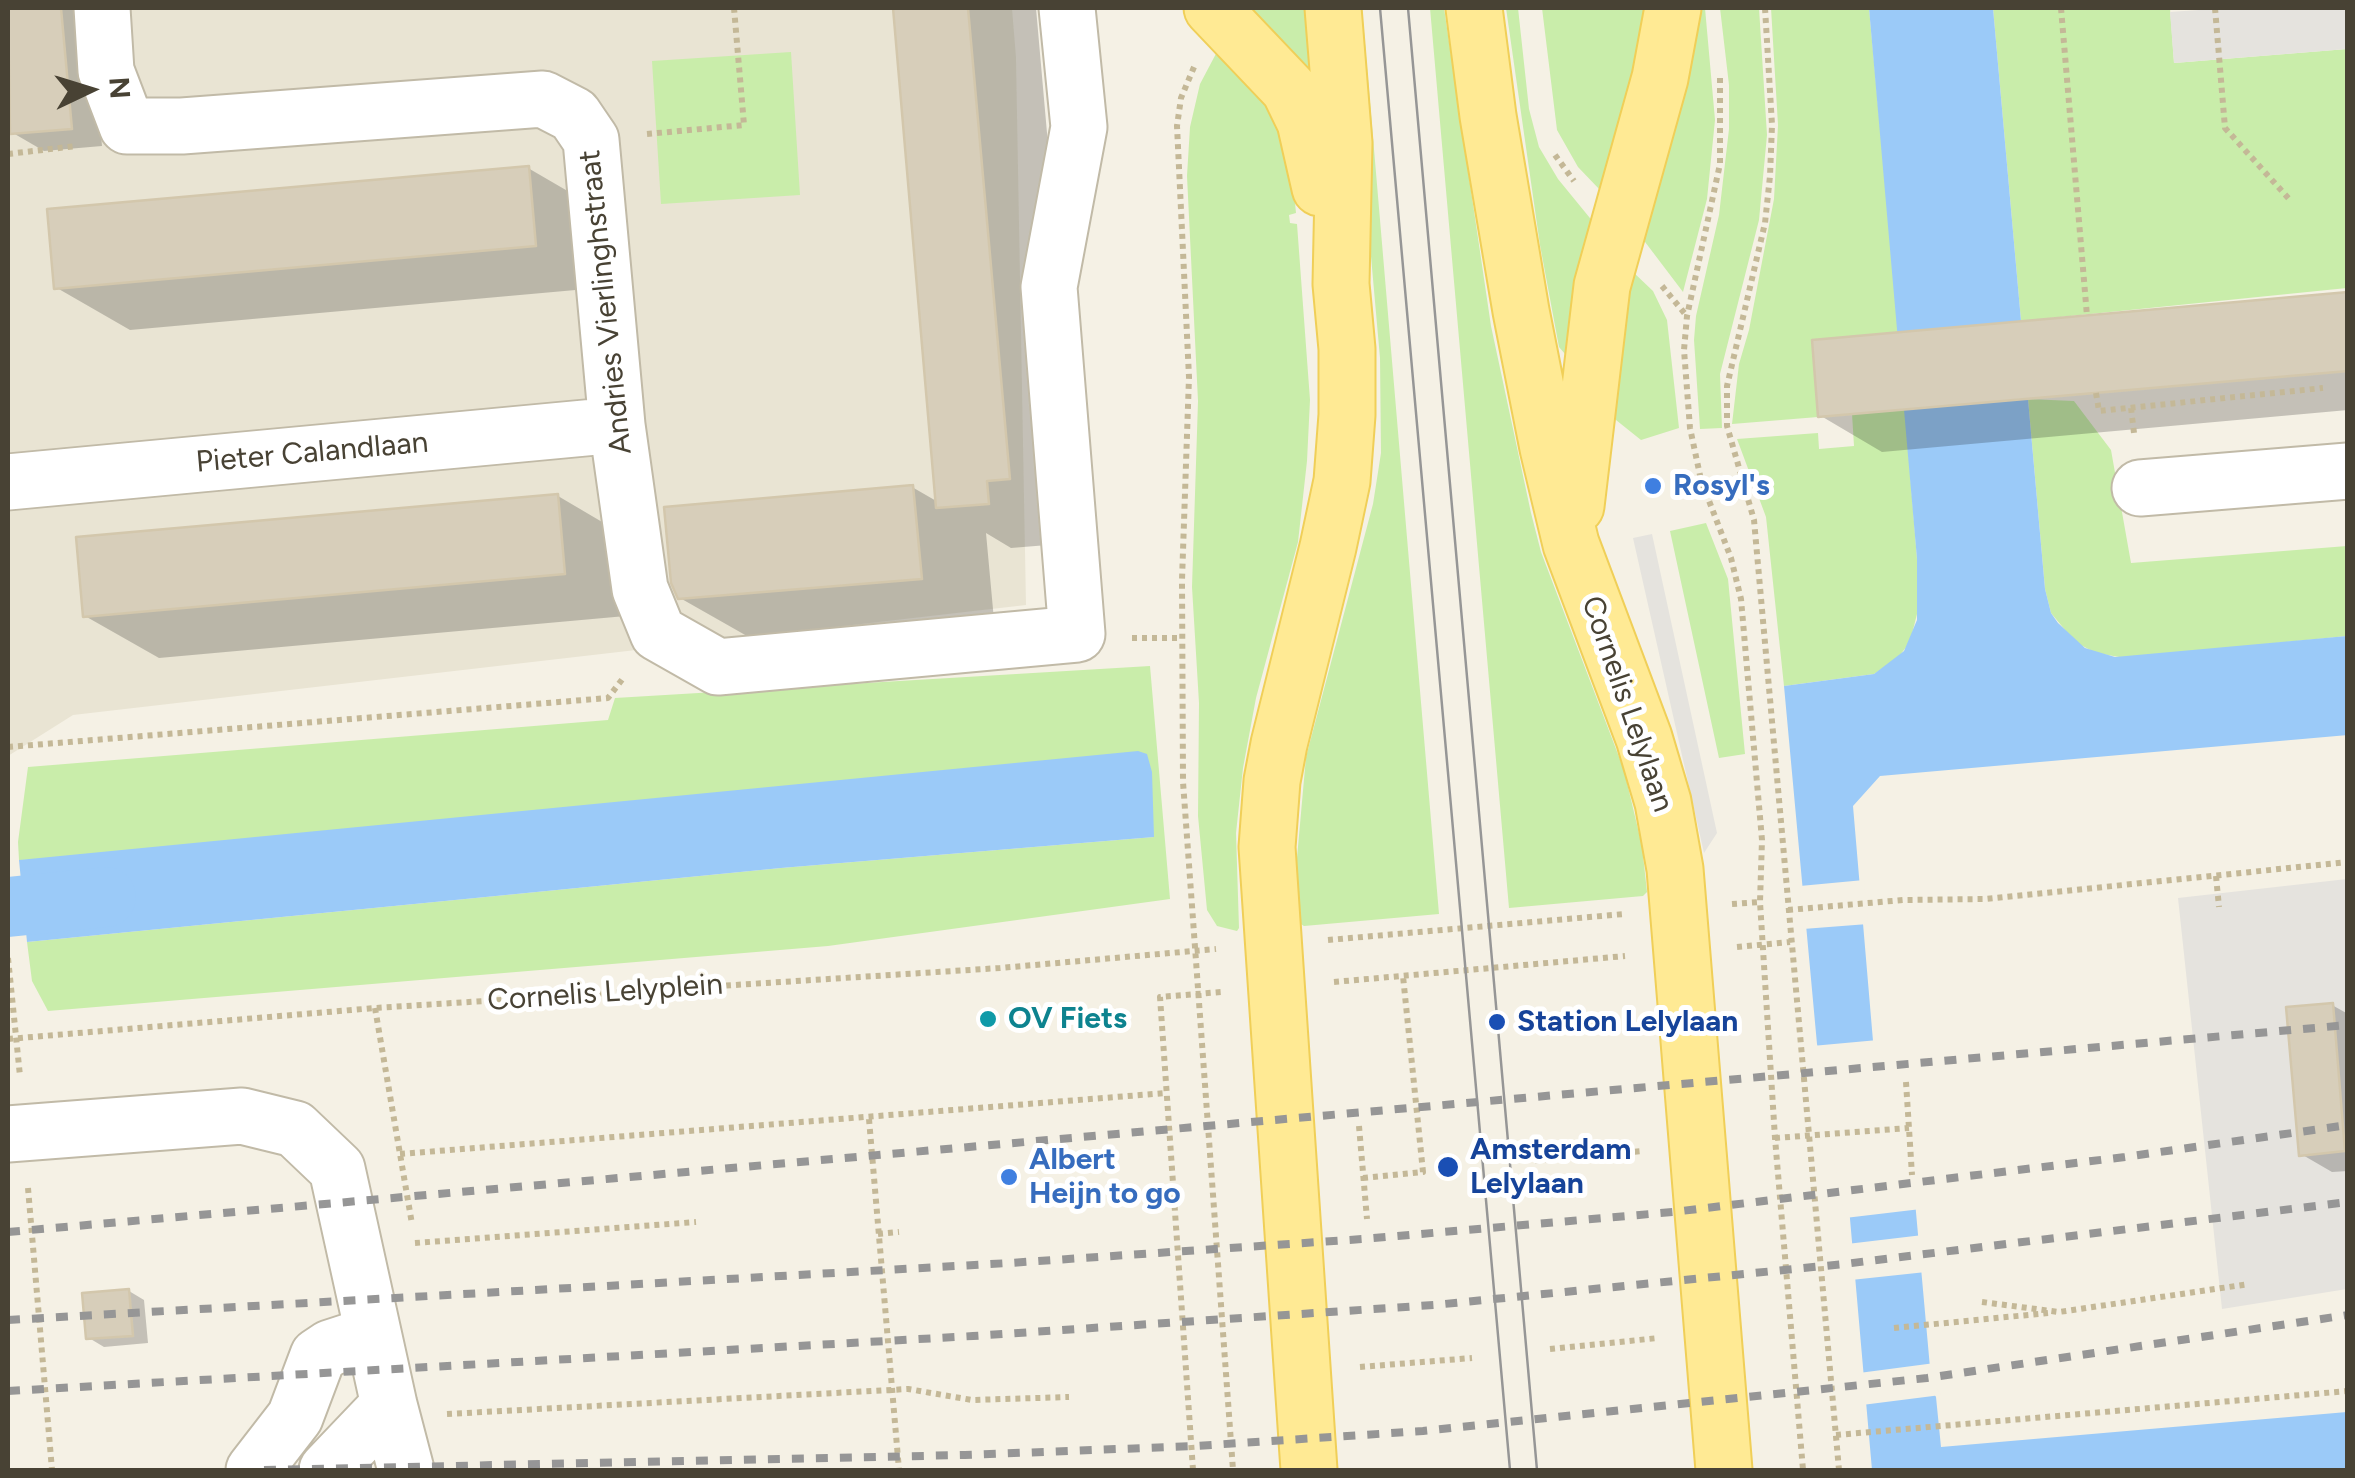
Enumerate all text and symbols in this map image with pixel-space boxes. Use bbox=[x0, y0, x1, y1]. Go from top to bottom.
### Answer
north arrow bbox=[40, 40, 140, 140]
text: N bbox=[102, 76, 138, 100]
street label: Andries Vierlinghstraat bbox=[572, 148, 640, 456]
street label: Pieter Calandlaan bbox=[194, 425, 430, 481]
place label: Rosyl's bbox=[1673, 468, 1770, 504]
marker: Rosyl's bbox=[1642, 475, 1664, 497]
street label: Cornelis Lelylaan bbox=[1573, 592, 1681, 816]
street label: Cornelis Lelyplein bbox=[486, 967, 724, 1019]
place label: OV Fiets bbox=[1008, 1001, 1127, 1037]
place label: Station Lelylaan bbox=[1517, 1004, 1738, 1040]
marker: OV Fiets bbox=[977, 1008, 999, 1030]
marker: Station Lelylaan bbox=[1486, 1011, 1508, 1033]
place label: Amsterdam Lelylaan bbox=[1470, 1132, 1631, 1202]
place label: Albert Heijn to go bbox=[1029, 1142, 1181, 1212]
marker: Amsterdam Lelylaan bbox=[1435, 1154, 1461, 1180]
marker: Albert Heijn to go bbox=[998, 1166, 1020, 1188]

